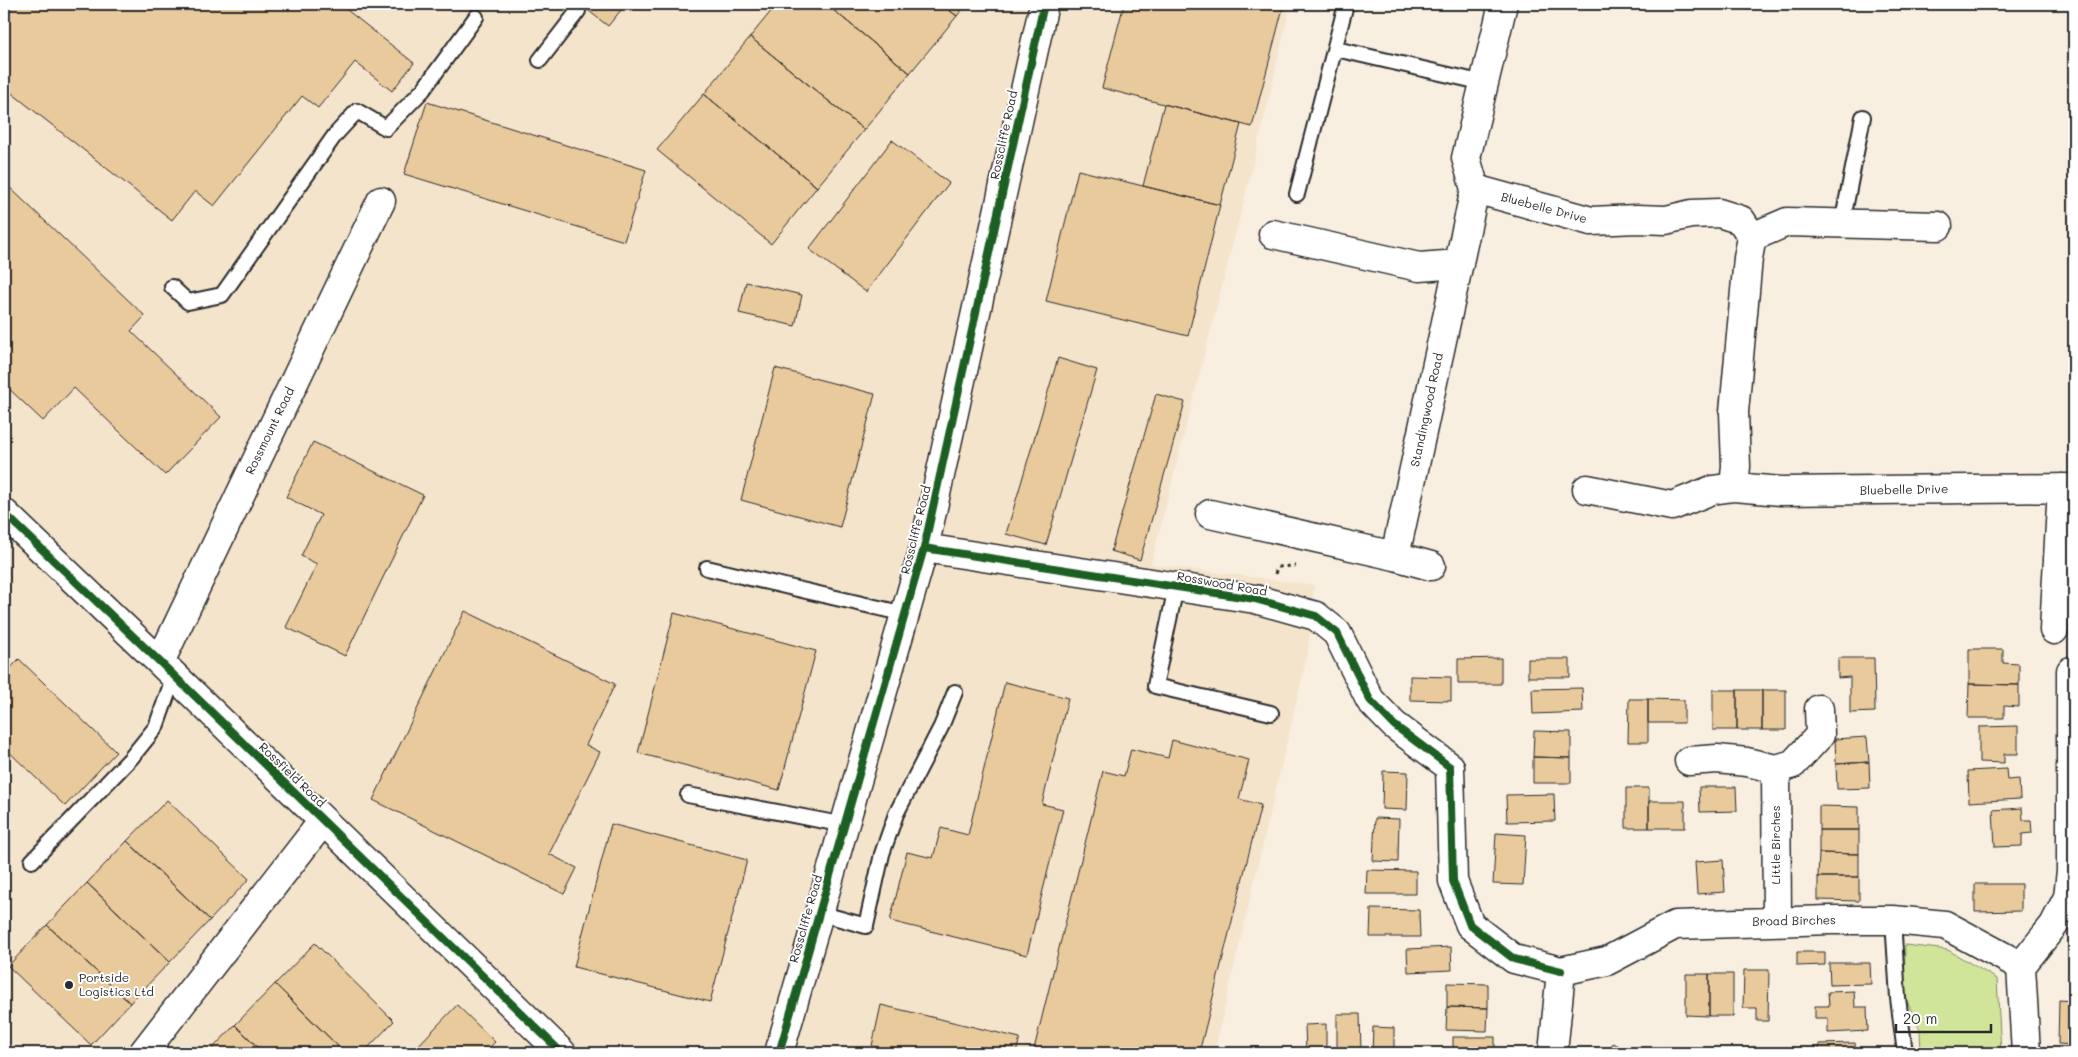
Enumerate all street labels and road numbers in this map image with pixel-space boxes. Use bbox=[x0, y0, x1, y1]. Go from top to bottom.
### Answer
street label: Rosscliffe Road bbox=[986, 88, 1020, 181]
street label: Bluebelle Drive bbox=[1499, 188, 1589, 226]
street label: Standingwood Road bbox=[1406, 351, 1446, 468]
street label: Rossmount Road bbox=[241, 384, 297, 477]
street label: Bluebelle Drive bbox=[1860, 480, 1948, 498]
street label: Rosscliffe Road bbox=[896, 483, 934, 576]
street label: Rosswood Road bbox=[1176, 567, 1269, 599]
street label: Rossfield Road bbox=[256, 738, 330, 810]
street label: Little Birches bbox=[1767, 805, 1783, 885]
street label: Rosscliffe Road bbox=[785, 873, 825, 965]
street label: Broad Birches bbox=[1752, 911, 1836, 929]

